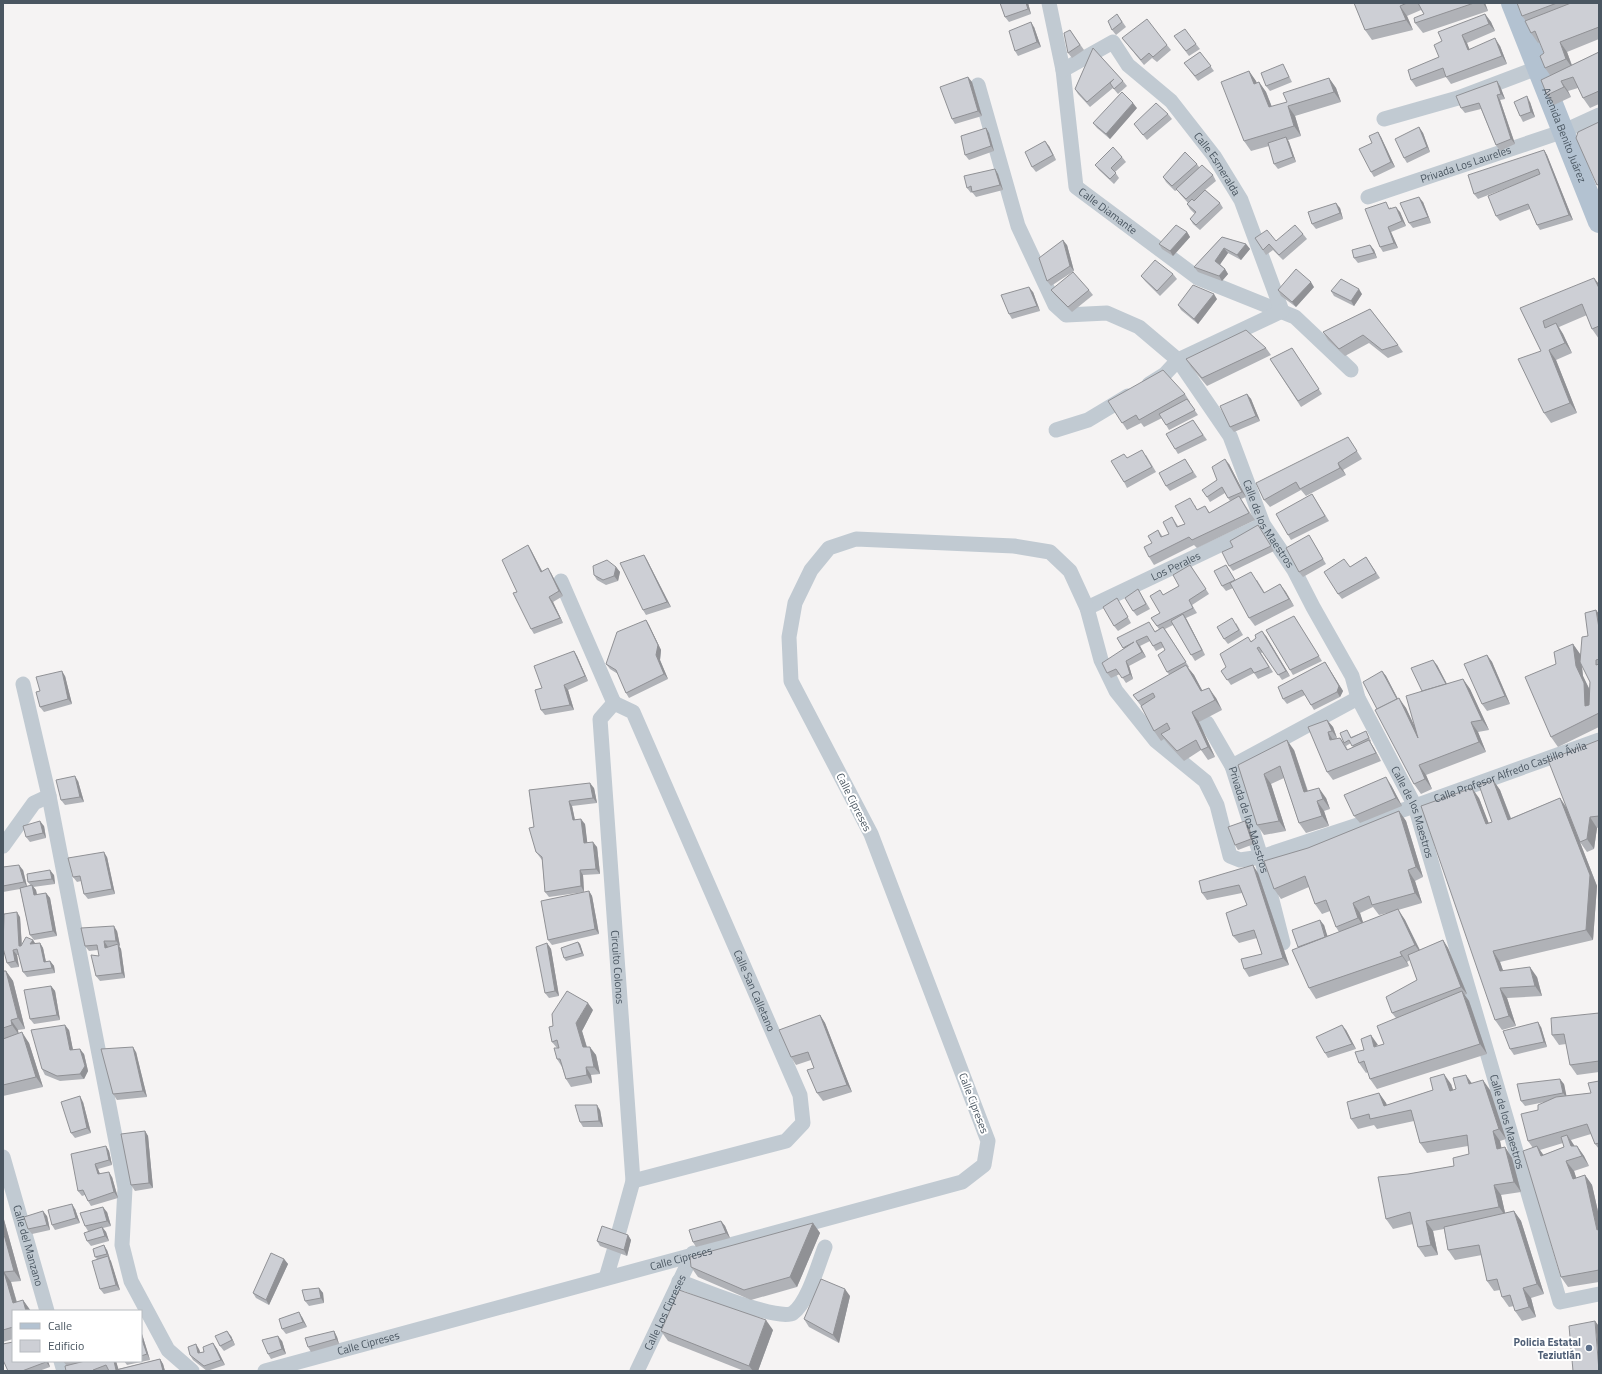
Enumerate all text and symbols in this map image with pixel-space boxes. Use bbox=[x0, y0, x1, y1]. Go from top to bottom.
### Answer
street label: Avenida Benito Juárez bbox=[1538, 85, 1590, 185]
street label: Calle Esmeralda bbox=[1190, 129, 1245, 199]
street label: Privada Los Laureles bbox=[1418, 141, 1513, 187]
street label: Calle Diamante bbox=[1075, 184, 1141, 238]
street label: Calle de los Maestros bbox=[1239, 477, 1298, 571]
street label: Los Perales bbox=[1148, 547, 1203, 585]
street label: Calle Profesor Alfredo Castillo Ávila bbox=[1432, 737, 1589, 807]
street label: Calle de los Maestros bbox=[1387, 763, 1438, 860]
street label: Privada de los Maestros bbox=[1225, 764, 1273, 875]
street label: Calle Cipreses bbox=[832, 770, 876, 834]
street label: Circuito Colonos bbox=[607, 930, 628, 1005]
street label: Calle San Calletano bbox=[730, 947, 779, 1034]
street label: Calle Cipreses bbox=[955, 1070, 993, 1136]
street label: Calle de los Maestros bbox=[1486, 1072, 1529, 1171]
street label: Calle del Manzano bbox=[9, 1203, 48, 1288]
street label: Calle Cipreses bbox=[648, 1242, 714, 1274]
street label: Calle Los Cipreses bbox=[640, 1272, 690, 1353]
legend bbox=[12, 1310, 142, 1362]
text: Calle bbox=[48, 1316, 72, 1335]
street label: Calle Cipreses bbox=[335, 1327, 401, 1359]
place label: Policia Estatal Teziutlán bbox=[1514, 1334, 1581, 1363]
text: Edificio bbox=[48, 1336, 84, 1355]
marker: Policia Estatal Teziutlán bbox=[1584, 1343, 1594, 1353]

